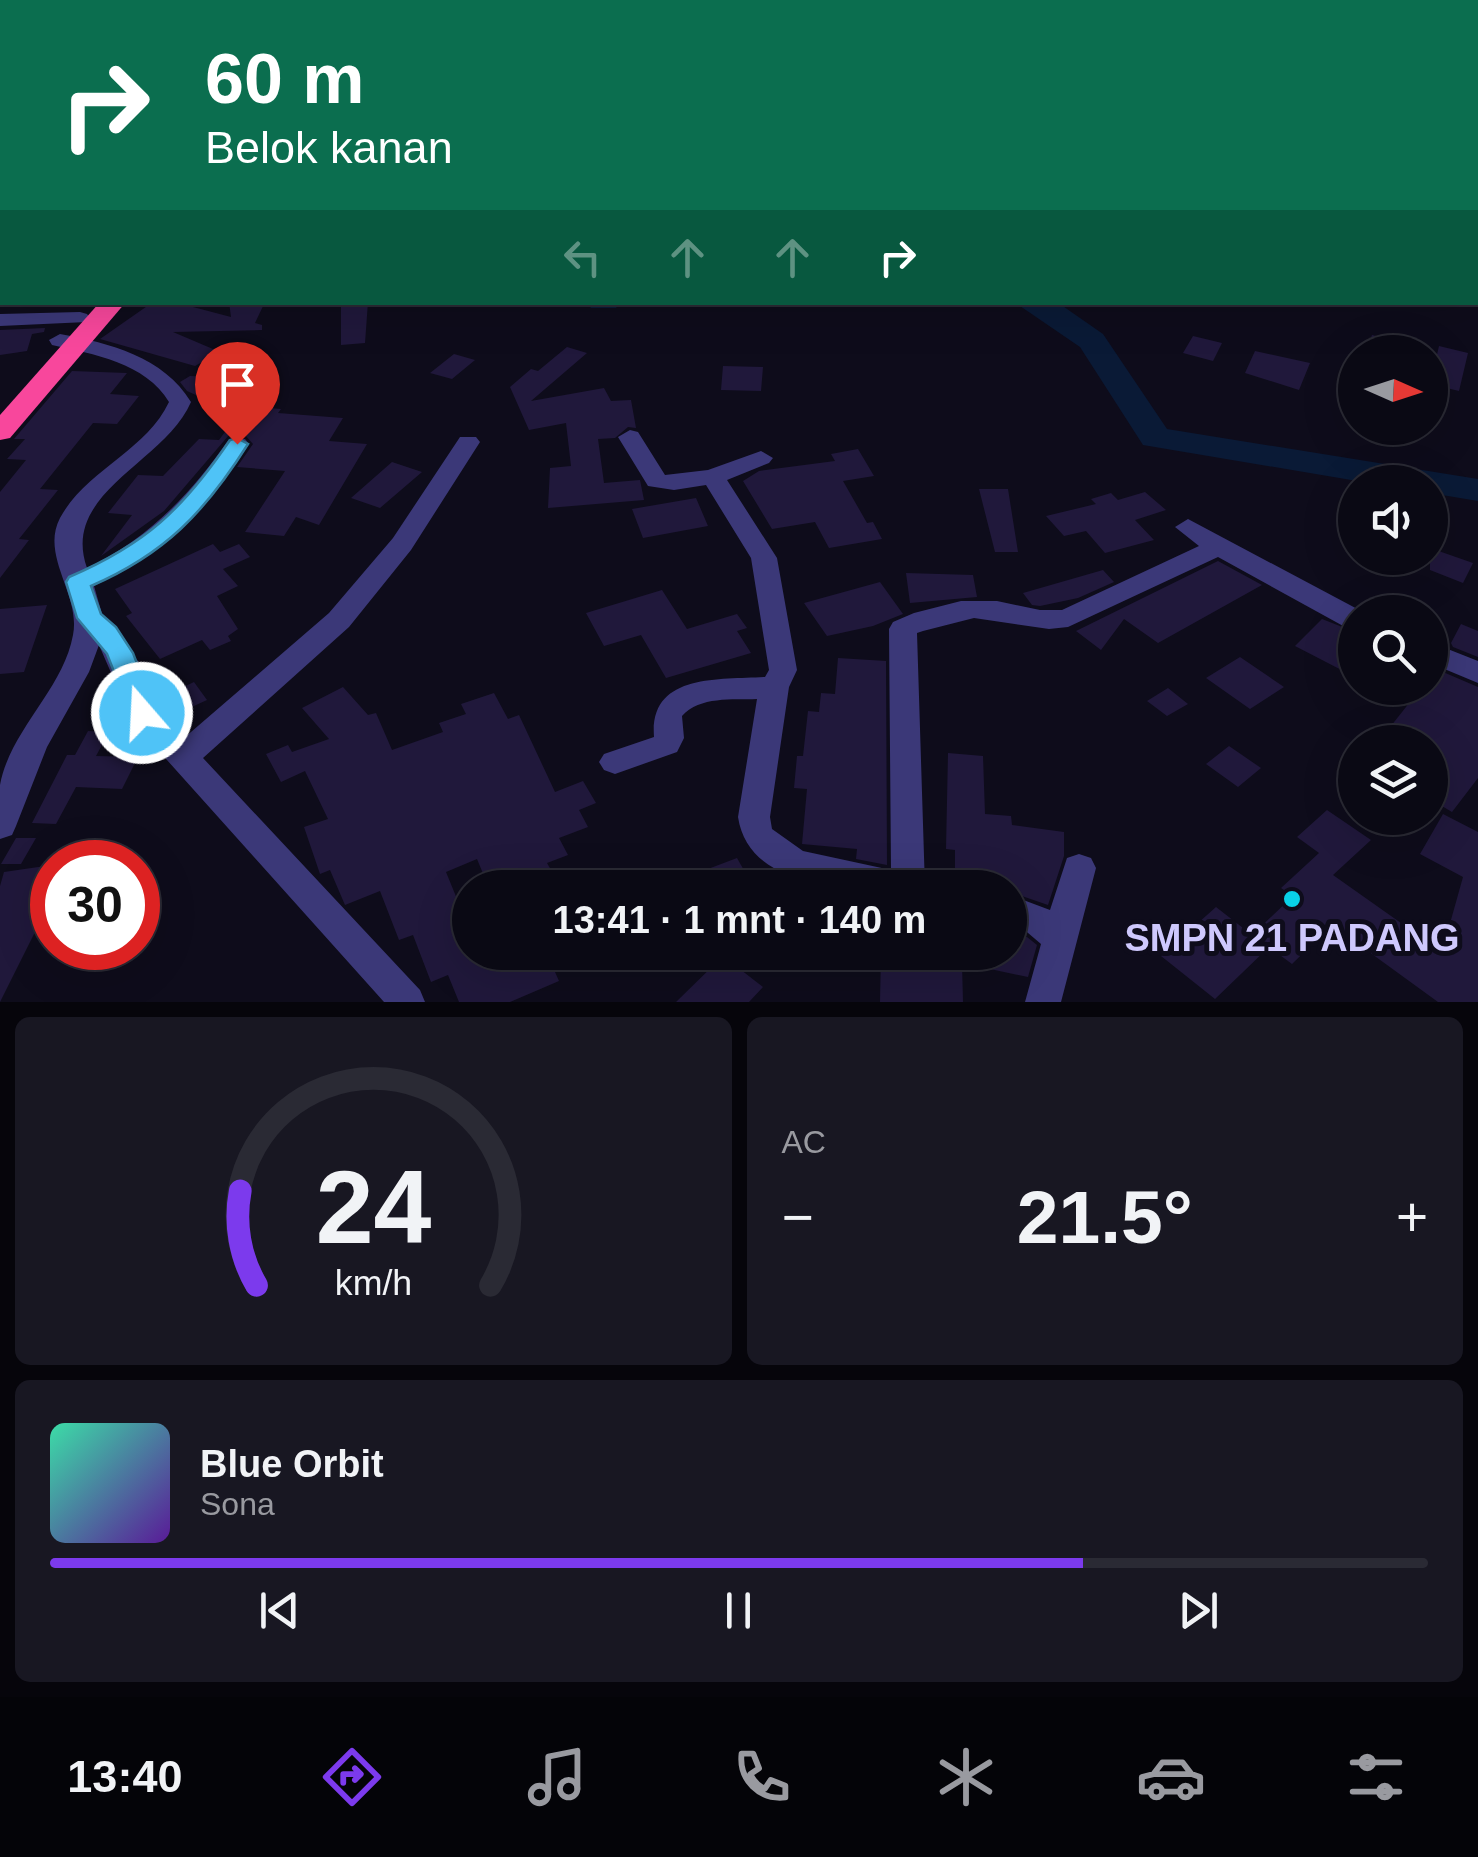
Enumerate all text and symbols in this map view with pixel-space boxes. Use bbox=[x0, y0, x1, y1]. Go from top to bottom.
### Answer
icon: right bbox=[40, 40, 170, 170]
text: 60 m bbox=[205, 40, 365, 118]
text: Belok kanan bbox=[205, 122, 453, 173]
icon: left bbox=[555, 230, 610, 285]
icon: ahead bbox=[660, 230, 715, 285]
icon: ahead bbox=[765, 230, 820, 285]
icon: right bbox=[870, 230, 925, 285]
north arrow bbox=[1338, 335, 1448, 445]
map controls bbox=[1338, 335, 1448, 835]
pin bbox=[195, 342, 280, 445]
icon: arrive bbox=[210, 357, 265, 412]
button: sound bbox=[1338, 465, 1448, 575]
button: search bbox=[1338, 595, 1448, 705]
position arrow bbox=[90, 661, 194, 765]
button: layers bbox=[1338, 725, 1448, 835]
speed limit sign: 30 bbox=[30, 840, 160, 970]
marker: SMPN 21 PADANG bbox=[1281, 888, 1303, 910]
text: 13:41 · 1 mnt · 140 m bbox=[553, 899, 926, 941]
place label: SMPN 21 PADANG bbox=[1124, 917, 1460, 959]
text: AC bbox=[782, 1124, 826, 1160]
text: 24 bbox=[315, 1149, 431, 1265]
text: 21.5° bbox=[1017, 1175, 1193, 1259]
text: − bbox=[782, 1186, 814, 1248]
text: + bbox=[1396, 1186, 1428, 1248]
text: km/h bbox=[335, 1263, 412, 1303]
text: Blue Orbit bbox=[200, 1443, 384, 1485]
text: Sona bbox=[200, 1486, 275, 1522]
icon: previous bbox=[252, 1583, 307, 1638]
icon: pause bbox=[711, 1583, 766, 1638]
icon: next bbox=[1171, 1583, 1226, 1638]
icon: directions bbox=[317, 1742, 387, 1812]
icon: music bbox=[522, 1742, 592, 1812]
icon: phone bbox=[727, 1742, 797, 1812]
icon: climate bbox=[931, 1742, 1001, 1812]
icon: car bbox=[1136, 1742, 1206, 1812]
icon: filters bbox=[1341, 1742, 1411, 1812]
text: 13:40 bbox=[67, 1751, 182, 1802]

